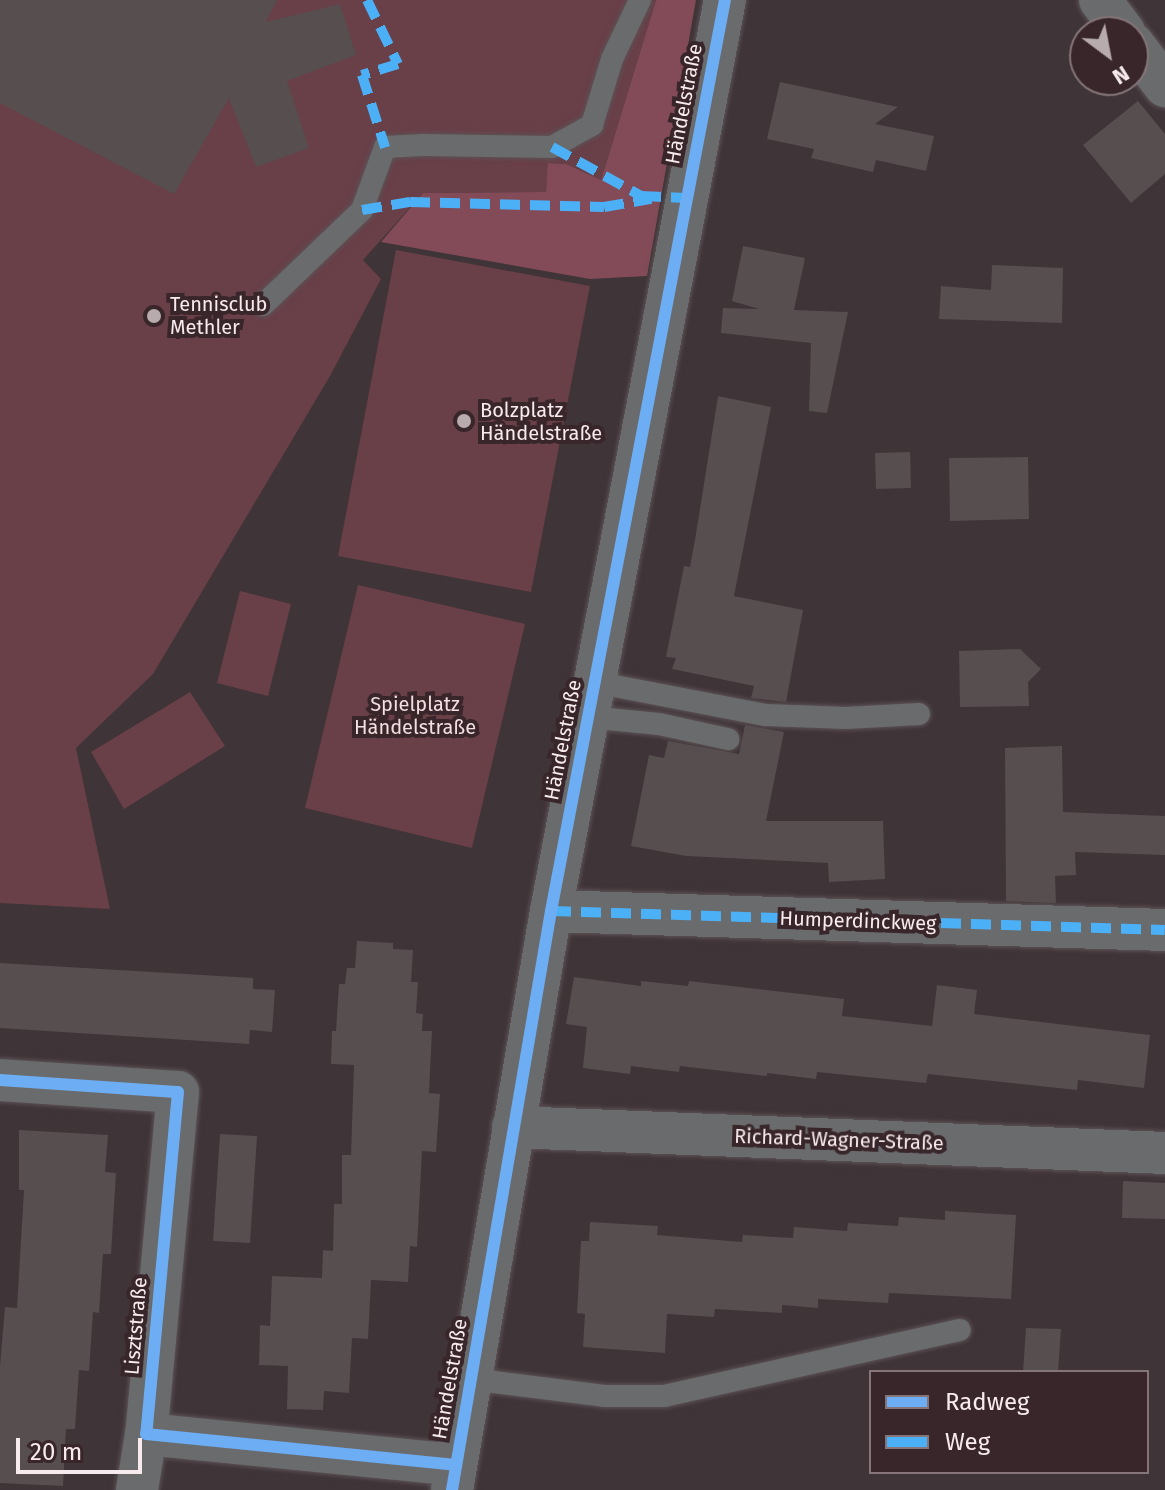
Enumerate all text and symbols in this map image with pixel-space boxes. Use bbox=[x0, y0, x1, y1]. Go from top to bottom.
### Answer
north arrow bbox=[1069, 16, 1149, 96]
street label: Händelstraße bbox=[661, 42, 707, 166]
text: N bbox=[1108, 60, 1134, 90]
place label: Tennisclub Methler bbox=[170, 292, 267, 339]
marker: Tennisclub Methler bbox=[145, 307, 163, 325]
place label: Bolzplatz Händelstraße bbox=[480, 398, 602, 445]
marker: Bolzplatz Händelstraße bbox=[455, 412, 473, 430]
street label: Händelstraße bbox=[540, 678, 586, 802]
park label: Spielplatz Händelstraße bbox=[354, 693, 476, 740]
street label: Humperdinckweg bbox=[779, 906, 937, 936]
street label: Richard-Wagner-Straße bbox=[734, 1124, 944, 1156]
street label: Lisztstraße bbox=[120, 1276, 152, 1376]
street label: Händelstraße bbox=[428, 1317, 472, 1441]
legend bbox=[869, 1370, 1149, 1474]
text: Radweg bbox=[945, 1388, 1029, 1416]
scale bar bbox=[20, 1422, 146, 1472]
text: Weg bbox=[945, 1428, 990, 1456]
text: 20 m bbox=[30, 1438, 82, 1466]

